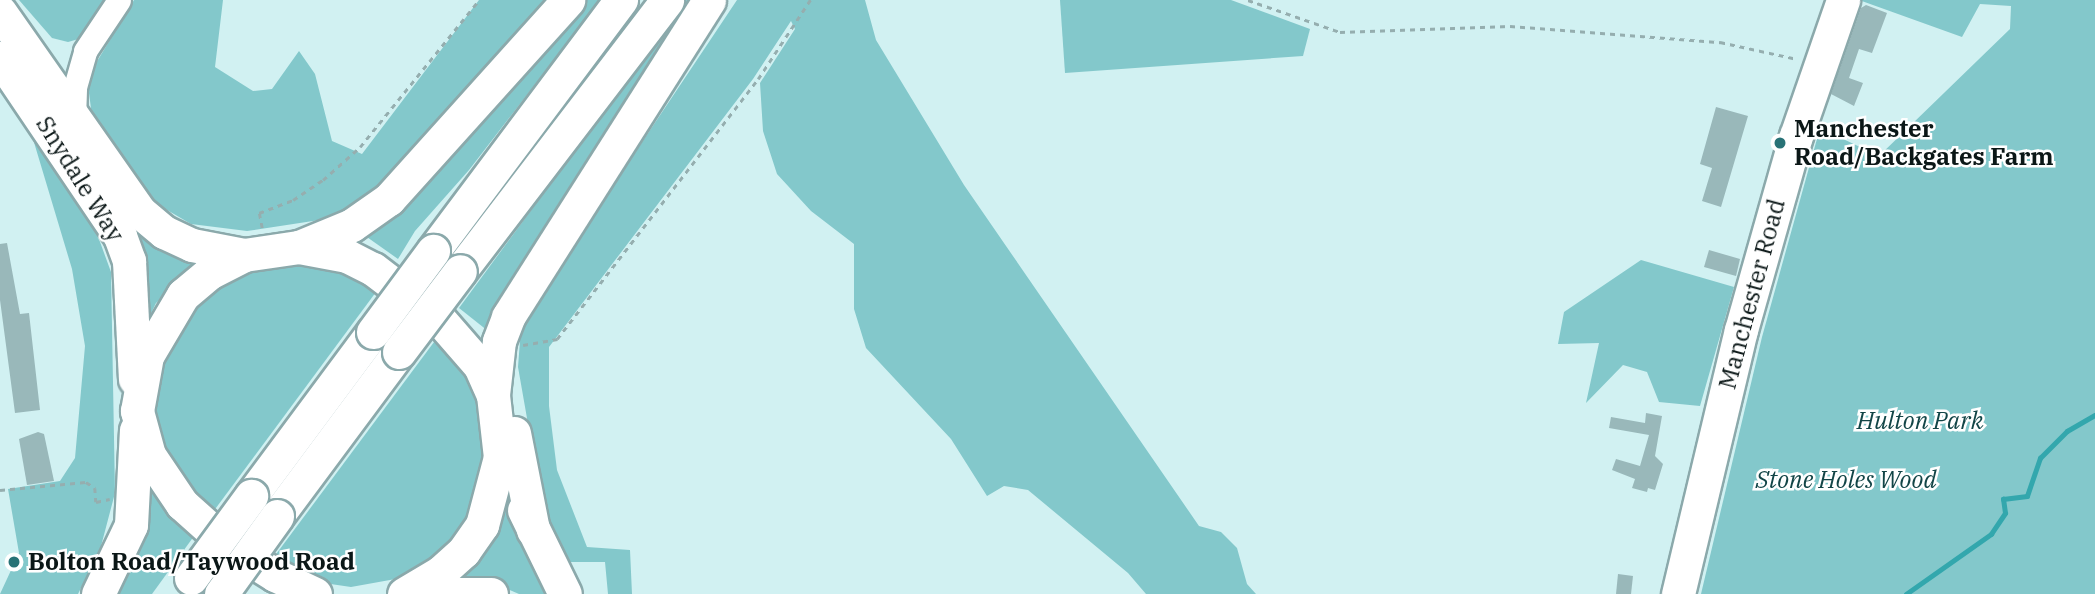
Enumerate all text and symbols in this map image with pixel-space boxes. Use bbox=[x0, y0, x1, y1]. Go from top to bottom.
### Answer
street label: Snydale Way bbox=[30, 111, 130, 247]
place label: Manchester Road/Backgates Farm bbox=[1794, 115, 2054, 171]
marker: Manchester Road/Backgates Farm bbox=[1772, 135, 1788, 151]
street label: Manchester Road bbox=[1713, 196, 1791, 392]
park label: Hulton Park bbox=[1857, 407, 1983, 435]
park label: Stone Holes Wood bbox=[1756, 466, 1936, 494]
place label: Bolton Road/Taywood Road bbox=[28, 548, 355, 576]
marker: Bolton Road/Taywood Road bbox=[6, 554, 22, 570]

